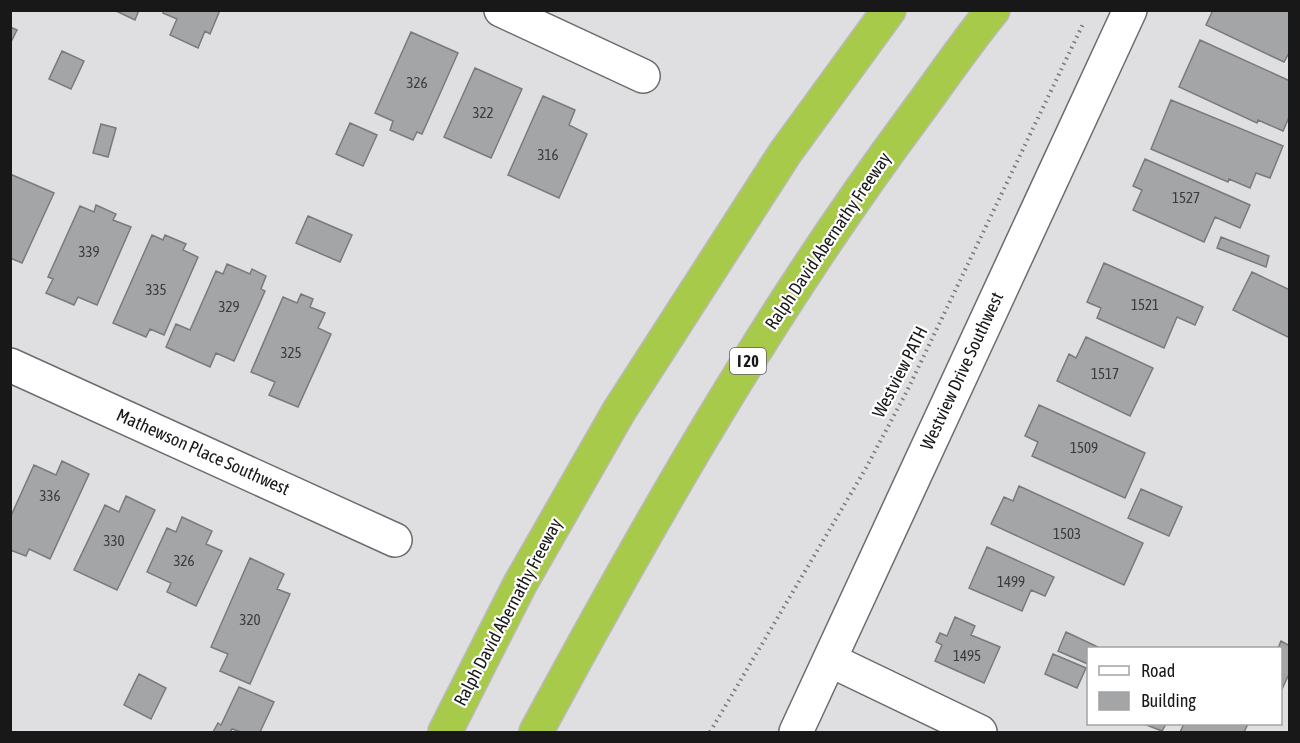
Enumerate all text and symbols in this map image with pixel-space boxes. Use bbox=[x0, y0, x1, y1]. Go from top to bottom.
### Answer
house number: 326 bbox=[406, 74, 428, 91]
house number: 322 bbox=[472, 104, 494, 121]
house number: 316 bbox=[537, 146, 559, 163]
street label: Ralph David Abernathy Freeway bbox=[760, 148, 895, 333]
house number: 1527 bbox=[1172, 189, 1200, 206]
house number: 339 bbox=[78, 243, 100, 260]
house number: 335 bbox=[145, 281, 167, 298]
street label: Westview Drive Southwest bbox=[916, 289, 1007, 453]
house number: 1521 bbox=[1131, 296, 1159, 313]
house number: 329 bbox=[218, 298, 240, 315]
street label: Westview PATH bbox=[868, 323, 932, 421]
house number: 325 bbox=[280, 344, 302, 361]
road number: I 20 bbox=[730, 348, 766, 374]
house number: 1517 bbox=[1091, 365, 1119, 382]
street label: Mathewson Place Southwest bbox=[113, 404, 293, 499]
house number: 1509 bbox=[1070, 439, 1098, 456]
house number: 336 bbox=[39, 487, 61, 504]
street label: Ralph David Abernathy Freeway bbox=[449, 514, 566, 709]
house number: 1503 bbox=[1053, 525, 1081, 542]
house number: 330 bbox=[103, 532, 125, 549]
house number: 326 bbox=[173, 552, 195, 569]
house number: 1499 bbox=[997, 573, 1025, 590]
house number: 320 bbox=[239, 611, 261, 628]
house number: 1495 bbox=[953, 647, 981, 664]
legend bbox=[1087, 647, 1282, 725]
text: Road bbox=[1141, 660, 1175, 681]
text: Building bbox=[1141, 690, 1196, 711]

